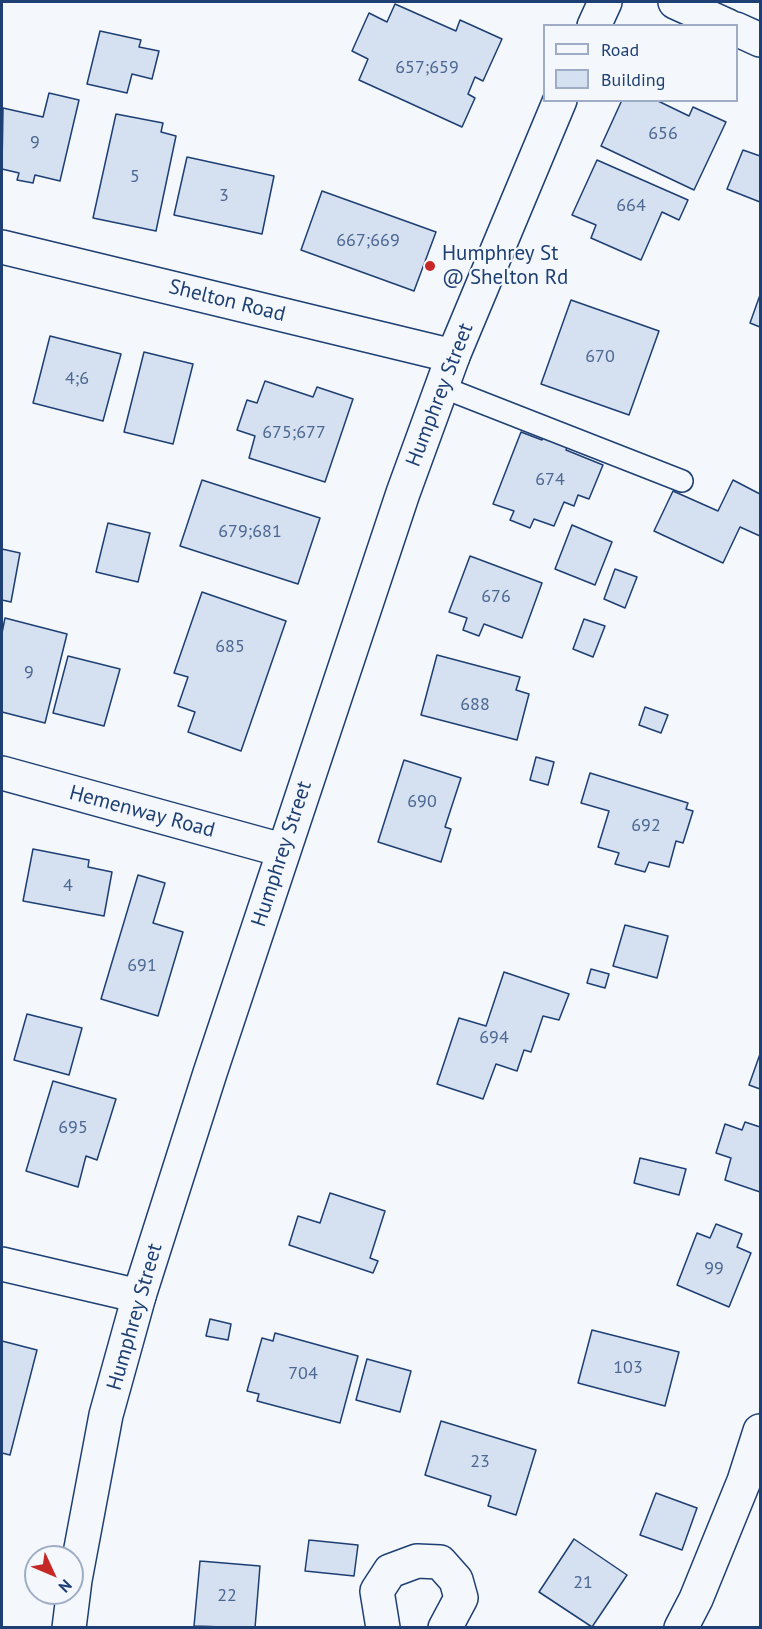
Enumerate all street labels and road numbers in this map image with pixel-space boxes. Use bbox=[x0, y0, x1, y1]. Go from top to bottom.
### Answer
street label: Shelton Road bbox=[166, 274, 288, 328]
street label: Humphrey Street bbox=[401, 320, 479, 470]
street label: Humphrey Street bbox=[247, 778, 317, 930]
street label: Hemenway Road bbox=[66, 780, 218, 844]
street label: Humphrey Street bbox=[102, 1241, 168, 1393]

